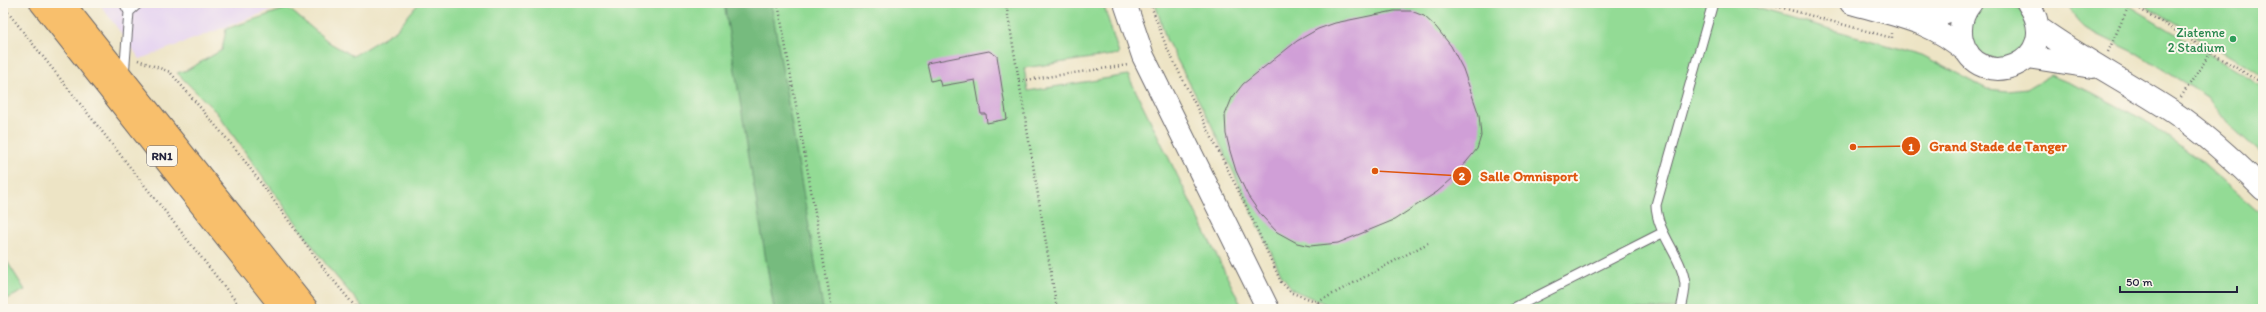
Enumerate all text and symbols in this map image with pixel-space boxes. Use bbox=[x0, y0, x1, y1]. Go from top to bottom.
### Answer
place label: Ziatenne 2 Stadium bbox=[2168, 25, 2225, 55]
marker: Ziatenne 2 Stadium bbox=[2228, 34, 2238, 44]
callout: Grand Stade de Tanger bbox=[1901, 133, 2074, 159]
text: Grand Stade de Tanger bbox=[1929, 138, 2067, 155]
text: 1 bbox=[1908, 140, 1914, 154]
road number: RN1 bbox=[147, 146, 177, 166]
callout: Salle Omnisport bbox=[1452, 163, 1585, 189]
text: Salle Omnisport bbox=[1480, 168, 1579, 185]
text: 2 bbox=[1459, 169, 1466, 183]
scale bar bbox=[2120, 268, 2237, 294]
text: 50 m bbox=[2126, 275, 2152, 289]

